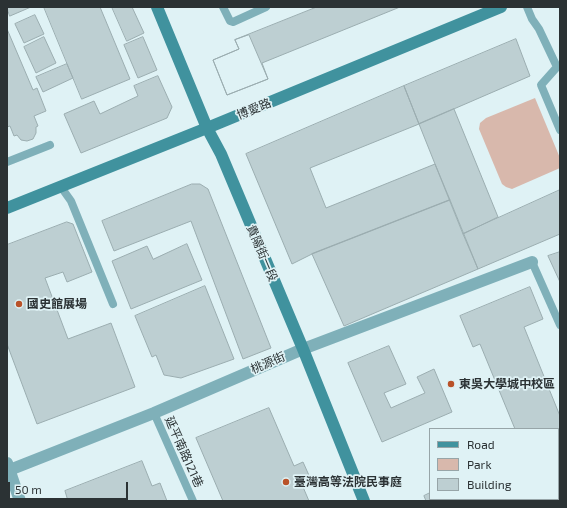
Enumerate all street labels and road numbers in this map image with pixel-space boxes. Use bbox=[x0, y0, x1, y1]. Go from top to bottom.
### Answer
street label: 博愛路 bbox=[235, 96, 273, 122]
street label: 貴陽街一段 bbox=[244, 223, 280, 283]
street label: 桃源街 bbox=[249, 349, 287, 377]
street label: 延平南路121巷 bbox=[162, 414, 206, 490]

